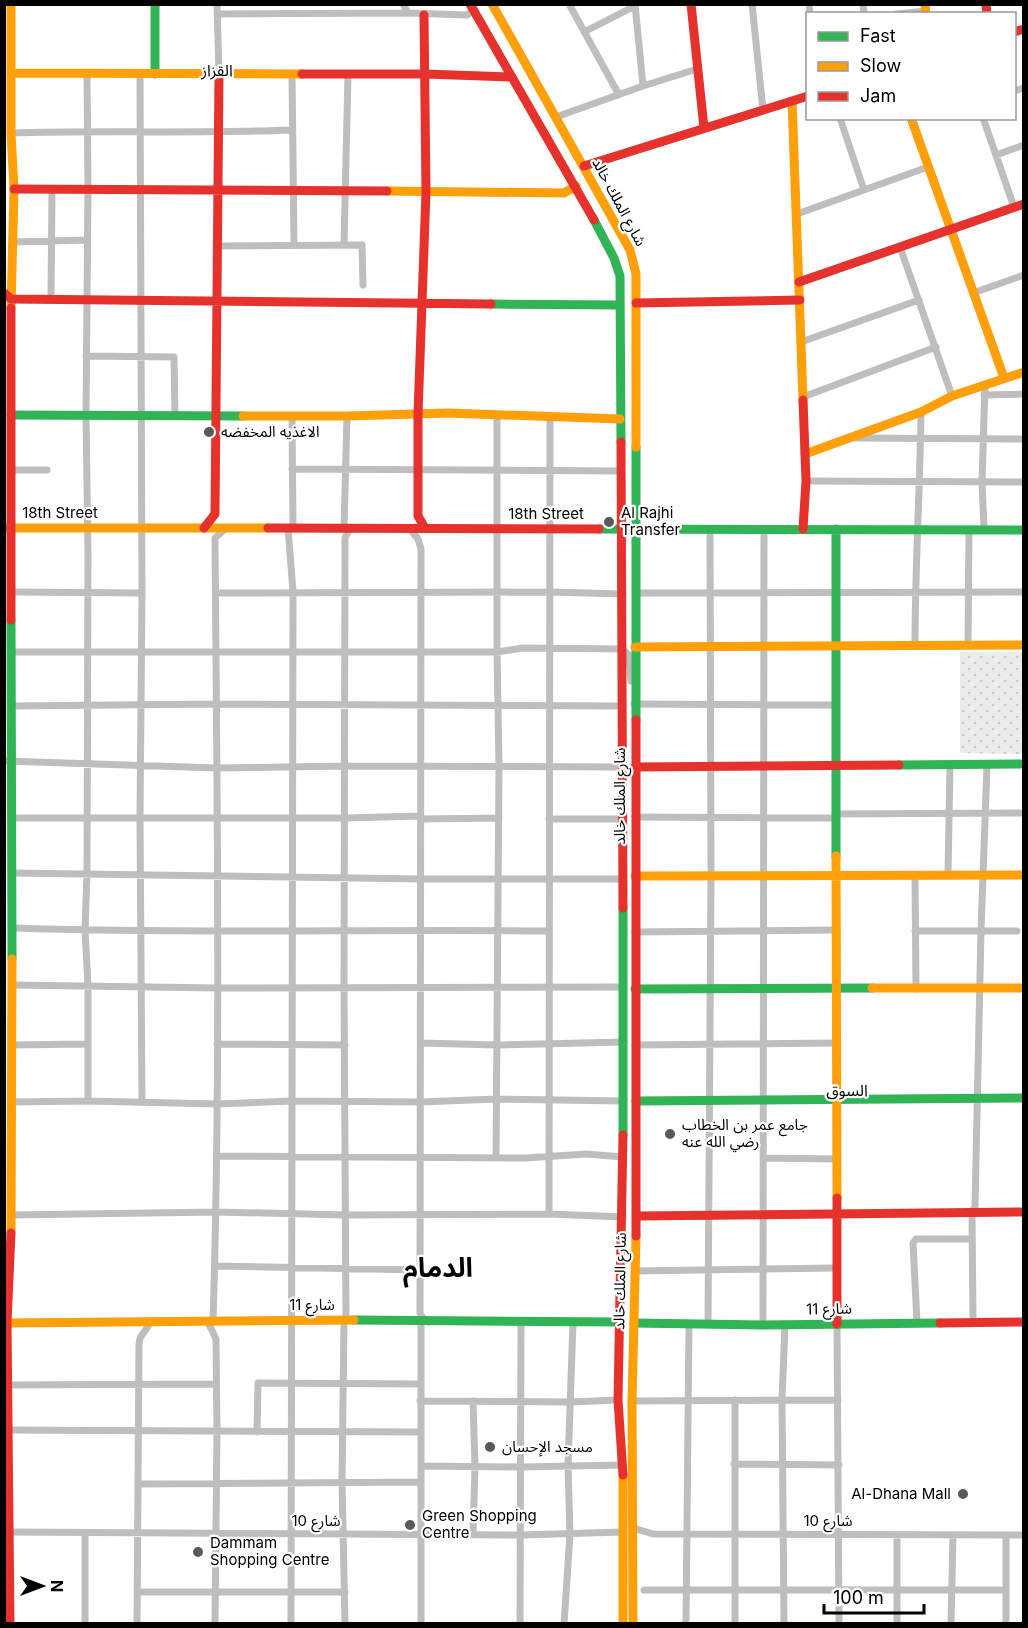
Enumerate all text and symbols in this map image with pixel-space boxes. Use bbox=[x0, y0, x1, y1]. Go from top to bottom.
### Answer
legend bbox=[806, 12, 1016, 120]
text: Fast bbox=[860, 25, 896, 46]
text: Slow bbox=[860, 55, 901, 76]
district label: القزاز bbox=[200, 60, 233, 80]
text: Jam bbox=[860, 85, 896, 106]
street label: شارع الملك خالد bbox=[586, 154, 651, 251]
place label: الاغذيه المخفضه bbox=[221, 422, 319, 441]
marker: الاغذيه المخفضه bbox=[202, 425, 216, 439]
street label: 18th Street bbox=[22, 503, 98, 522]
place label: Al Rajhi Transfer bbox=[621, 503, 681, 539]
street label: 18th Street bbox=[508, 504, 584, 523]
marker: Al Rajhi Transfer bbox=[602, 515, 616, 529]
street label: شارع الملك خالد bbox=[610, 747, 632, 845]
district label: السوق bbox=[826, 1080, 868, 1100]
place label: جامع عمر بن الخطاب رضي الله عنه bbox=[682, 1115, 808, 1153]
marker: جامع عمر بن الخطاب رضي الله عنه bbox=[663, 1127, 677, 1141]
street label: شارع الملك خالد bbox=[609, 1232, 633, 1330]
district label: الدمام bbox=[403, 1251, 473, 1288]
street label: شارع 11 bbox=[289, 1295, 335, 1317]
street label: شارع 11 bbox=[806, 1299, 852, 1321]
place label: مسجد الإحسان bbox=[502, 1437, 593, 1457]
marker: مسجد الإحسان bbox=[483, 1440, 497, 1454]
place label: Al-Dhana Mall bbox=[851, 1484, 951, 1503]
marker: Al-Dhana Mall bbox=[956, 1487, 970, 1501]
place label: Green Shopping Centre bbox=[422, 1506, 537, 1542]
street label: شارع 10 bbox=[291, 1511, 341, 1533]
street label: شارع 10 bbox=[803, 1511, 853, 1533]
marker: Green Shopping Centre bbox=[403, 1518, 417, 1532]
place label: Dammam Shopping Centre bbox=[210, 1533, 329, 1569]
marker: Dammam Shopping Centre bbox=[191, 1545, 205, 1559]
north arrow bbox=[12, 1556, 72, 1616]
scale bar bbox=[824, 1577, 924, 1615]
text: N bbox=[47, 1580, 67, 1592]
text: 100 m bbox=[833, 1587, 884, 1608]

